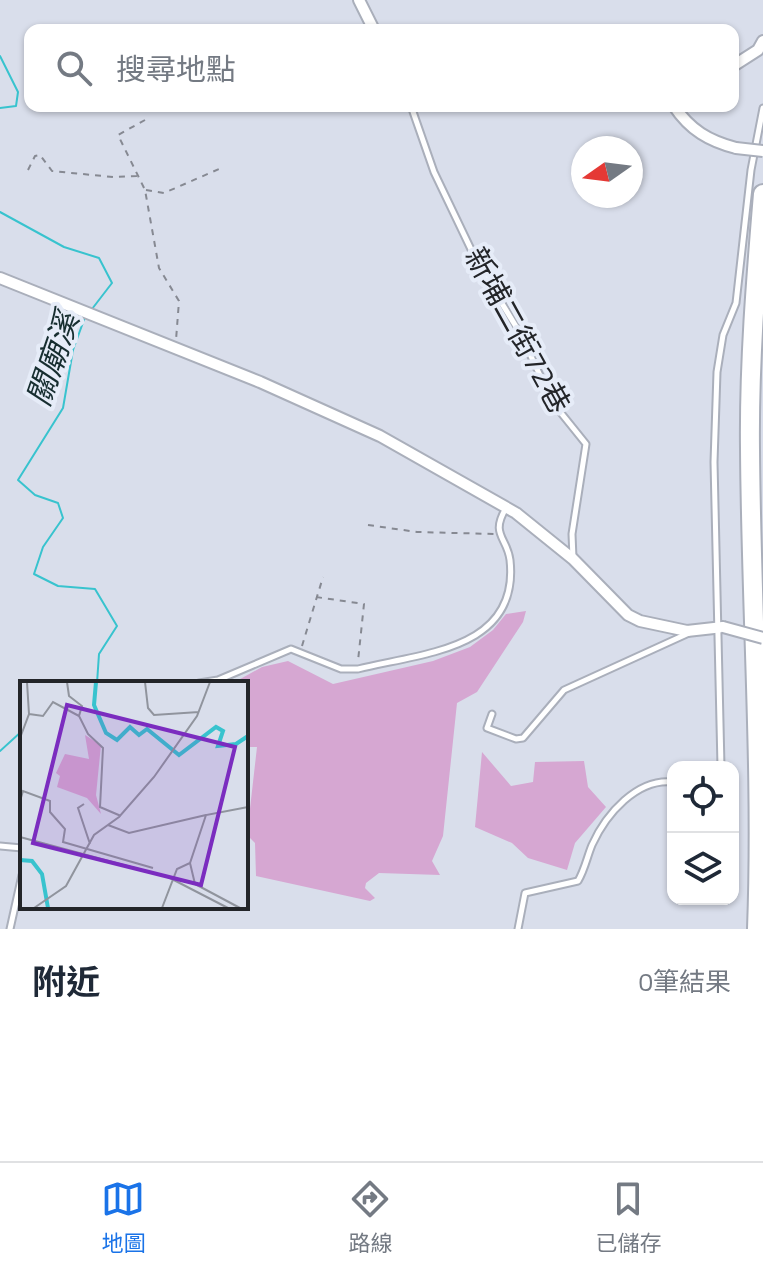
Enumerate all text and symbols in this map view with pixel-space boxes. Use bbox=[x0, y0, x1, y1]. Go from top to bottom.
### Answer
search box bbox=[24, 24, 739, 112]
icon: search bbox=[52, 46, 96, 90]
text: 搜尋地點 bbox=[116, 46, 236, 92]
north arrow bbox=[571, 136, 643, 208]
street label: 新埔二街72巷 bbox=[453, 239, 583, 421]
water label: 關廟溪 bbox=[14, 302, 92, 412]
inset map bbox=[20, 681, 248, 909]
map controls bbox=[667, 761, 739, 905]
button: locate bbox=[667, 761, 739, 833]
button: layers bbox=[667, 833, 739, 905]
text: 附近 bbox=[32, 955, 100, 1007]
text: 0筆結果 bbox=[638, 962, 731, 1001]
tab: 地圖 bbox=[101, 1177, 146, 1260]
tab: 路線 bbox=[348, 1177, 393, 1260]
tab: 已儲存 bbox=[595, 1177, 662, 1260]

